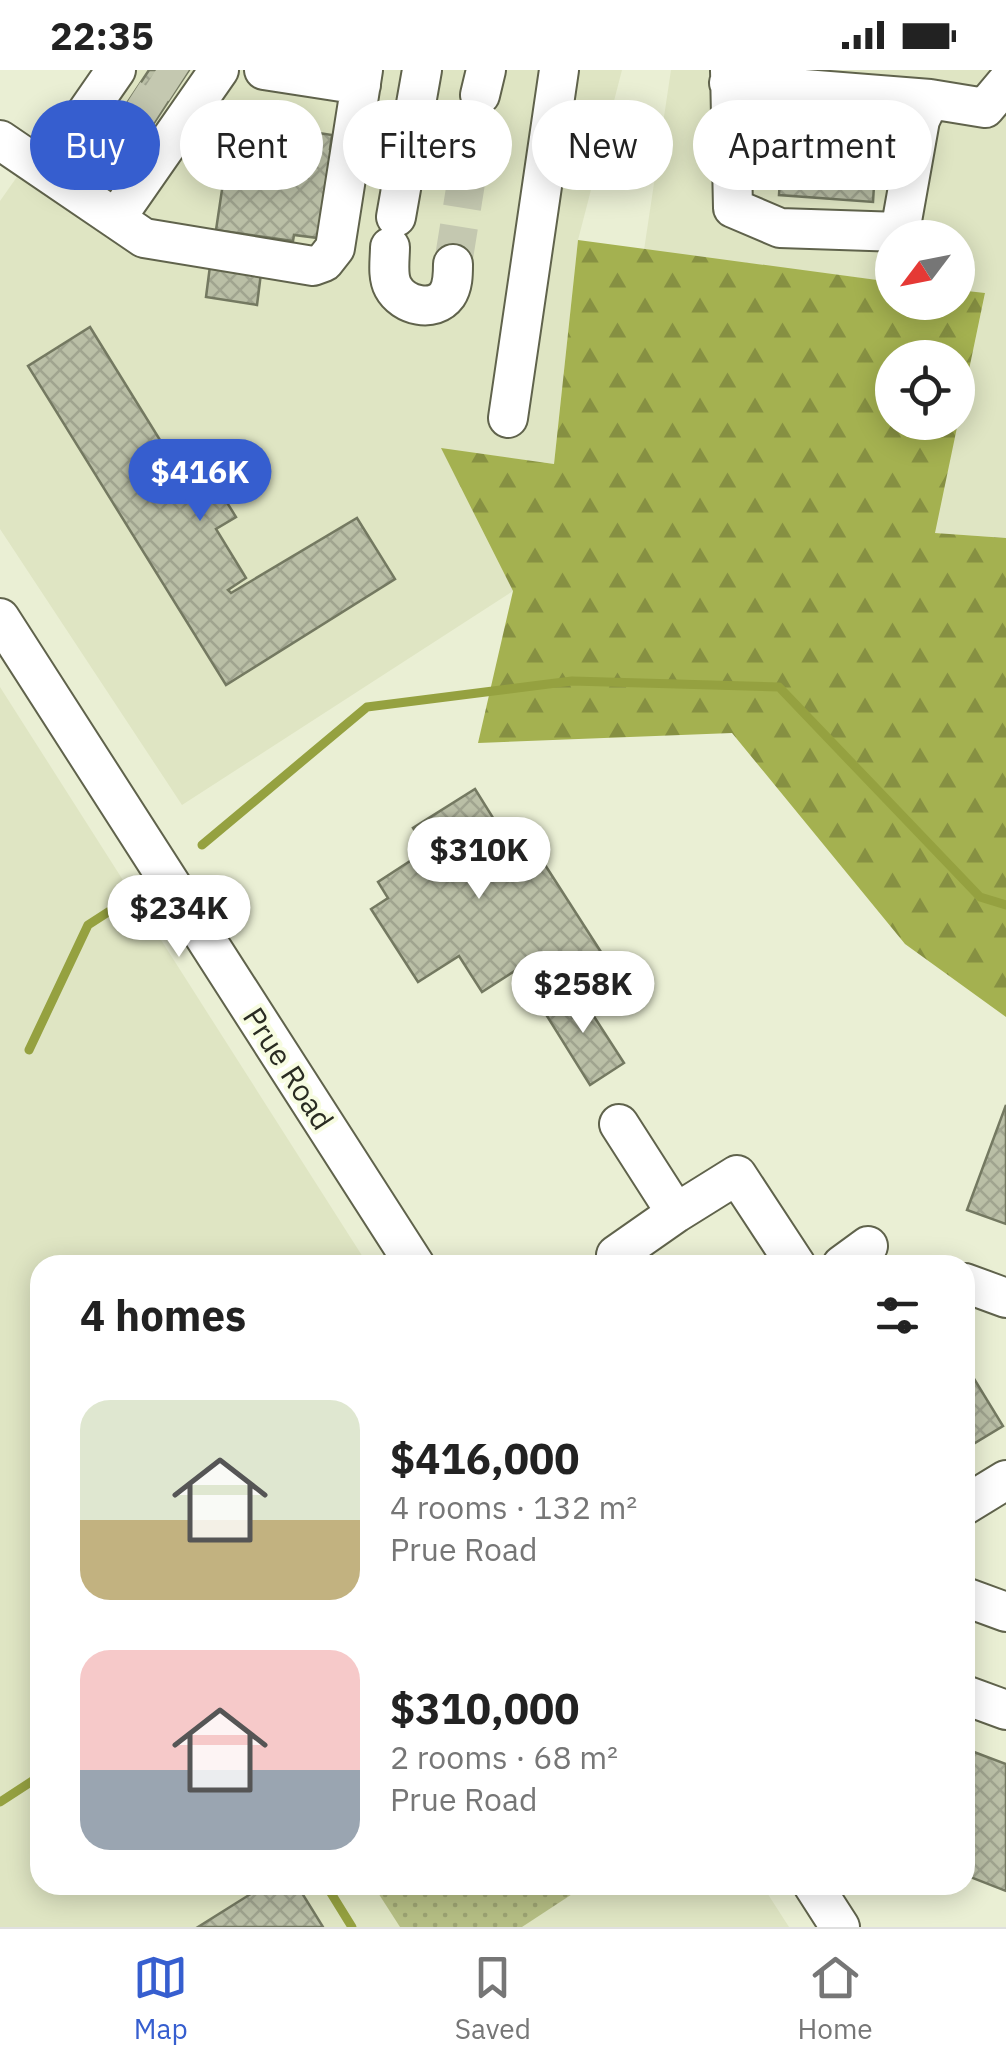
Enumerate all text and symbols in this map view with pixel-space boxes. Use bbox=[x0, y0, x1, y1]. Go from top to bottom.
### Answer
text: 22:35 bbox=[50, 11, 154, 60]
chip: Buy bbox=[30, 100, 160, 190]
chip: Rent bbox=[180, 100, 323, 190]
chip: Filters bbox=[343, 100, 512, 190]
chip: New bbox=[532, 100, 673, 190]
chip: Apartment bbox=[693, 100, 932, 190]
north arrow bbox=[875, 220, 975, 320]
map controls bbox=[875, 220, 975, 440]
button: locate bbox=[875, 340, 975, 440]
pin: $416K bbox=[130, 439, 270, 524]
text: $416K bbox=[150, 450, 250, 492]
pin: $310K bbox=[409, 817, 549, 902]
text: $310K bbox=[429, 828, 529, 870]
pin: $234K bbox=[109, 875, 249, 960]
text: $234K bbox=[129, 886, 229, 928]
pin: $258K bbox=[513, 951, 653, 1036]
text: $258K bbox=[533, 962, 633, 1004]
street label: Prue Road bbox=[235, 999, 343, 1137]
text: 4 homes bbox=[80, 1288, 246, 1343]
icon: filters bbox=[870, 1288, 925, 1343]
text: $416,000 bbox=[390, 1431, 579, 1486]
icon: home bbox=[160, 1440, 280, 1560]
text: 4 rooms · 132 m² bbox=[390, 1486, 637, 1528]
text: Prue Road bbox=[390, 1528, 538, 1570]
text: $310,000 bbox=[390, 1681, 579, 1736]
icon: home bbox=[160, 1690, 280, 1810]
text: 2 rooms · 68 m² bbox=[390, 1736, 618, 1778]
text: Prue Road bbox=[390, 1778, 538, 1820]
tab: Map bbox=[133, 1950, 188, 2047]
tab: Saved bbox=[455, 1950, 531, 2047]
tab: Home bbox=[797, 1950, 873, 2047]

